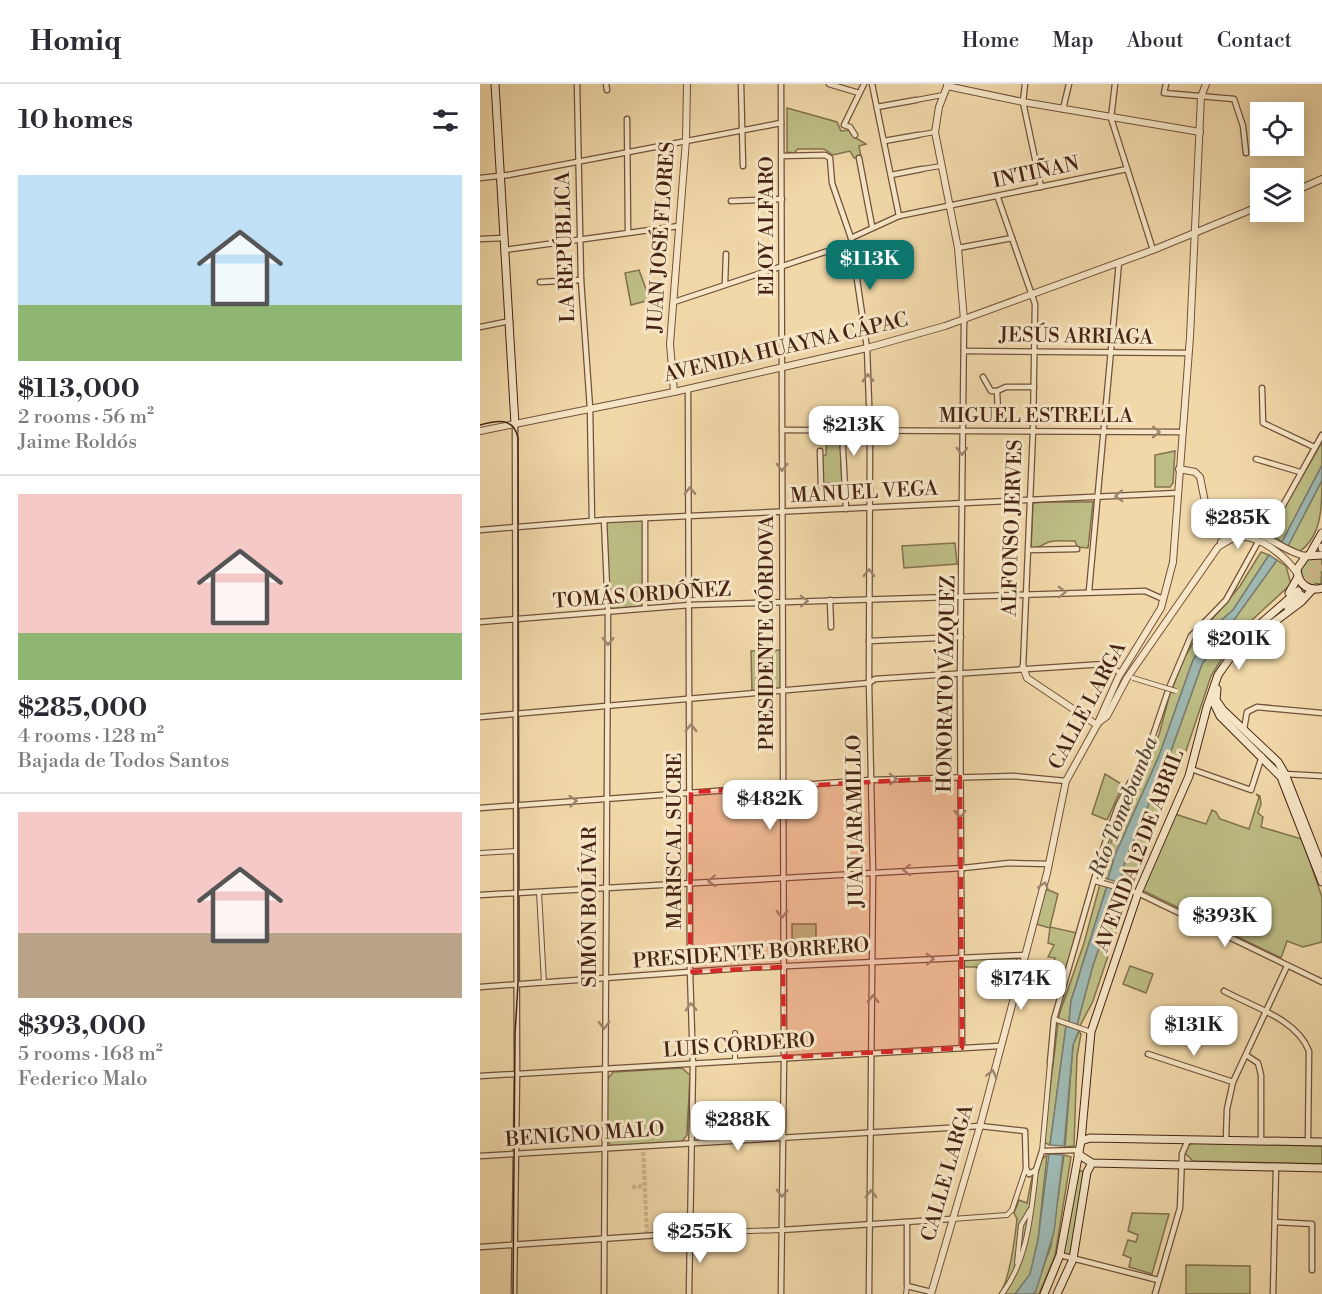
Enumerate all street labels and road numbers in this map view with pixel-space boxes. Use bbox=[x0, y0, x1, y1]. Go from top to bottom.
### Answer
street label: JUAN JOSÉ FLORES bbox=[642, 141, 681, 334]
street label: INTIÑAN bbox=[990, 150, 1082, 194]
street label: ELOY ALFARO bbox=[755, 156, 780, 296]
street label: LA REPÚBLICA bbox=[550, 170, 581, 323]
street label: AVENIDA HUAYNA CÁPAC bbox=[660, 307, 910, 388]
street label: JESÚS ARRIAGA bbox=[998, 322, 1155, 351]
street label: MIGUEL ESTRELLA bbox=[939, 404, 1134, 429]
street label: ALFONSO JERVES bbox=[997, 439, 1029, 618]
street label: MANUEL VEGA bbox=[789, 477, 940, 509]
street label: PRESIDENTE CÓRDOVA bbox=[754, 514, 780, 751]
street label: TOMÁS ORDÓÑEZ bbox=[552, 575, 732, 615]
street label: HONORATO VÁZQUEZ bbox=[932, 575, 961, 793]
street label: CALLE LARGA bbox=[1044, 637, 1133, 774]
street label: JUAN JARAMILLO bbox=[842, 735, 870, 908]
street label: AVENIDA 12 DE ABRIL bbox=[1089, 746, 1190, 957]
street label: MARISCAL SUCRE bbox=[663, 753, 688, 929]
street label: SIMÓN BOLÍVAR bbox=[577, 825, 603, 987]
street label: PRESIDENTE BORRERO bbox=[632, 933, 870, 975]
street label: LUIS CORDERO bbox=[662, 1028, 816, 1064]
street label: CALLE LARGA bbox=[916, 1100, 980, 1244]
street label: BENIGNO MALO bbox=[504, 1117, 665, 1153]

